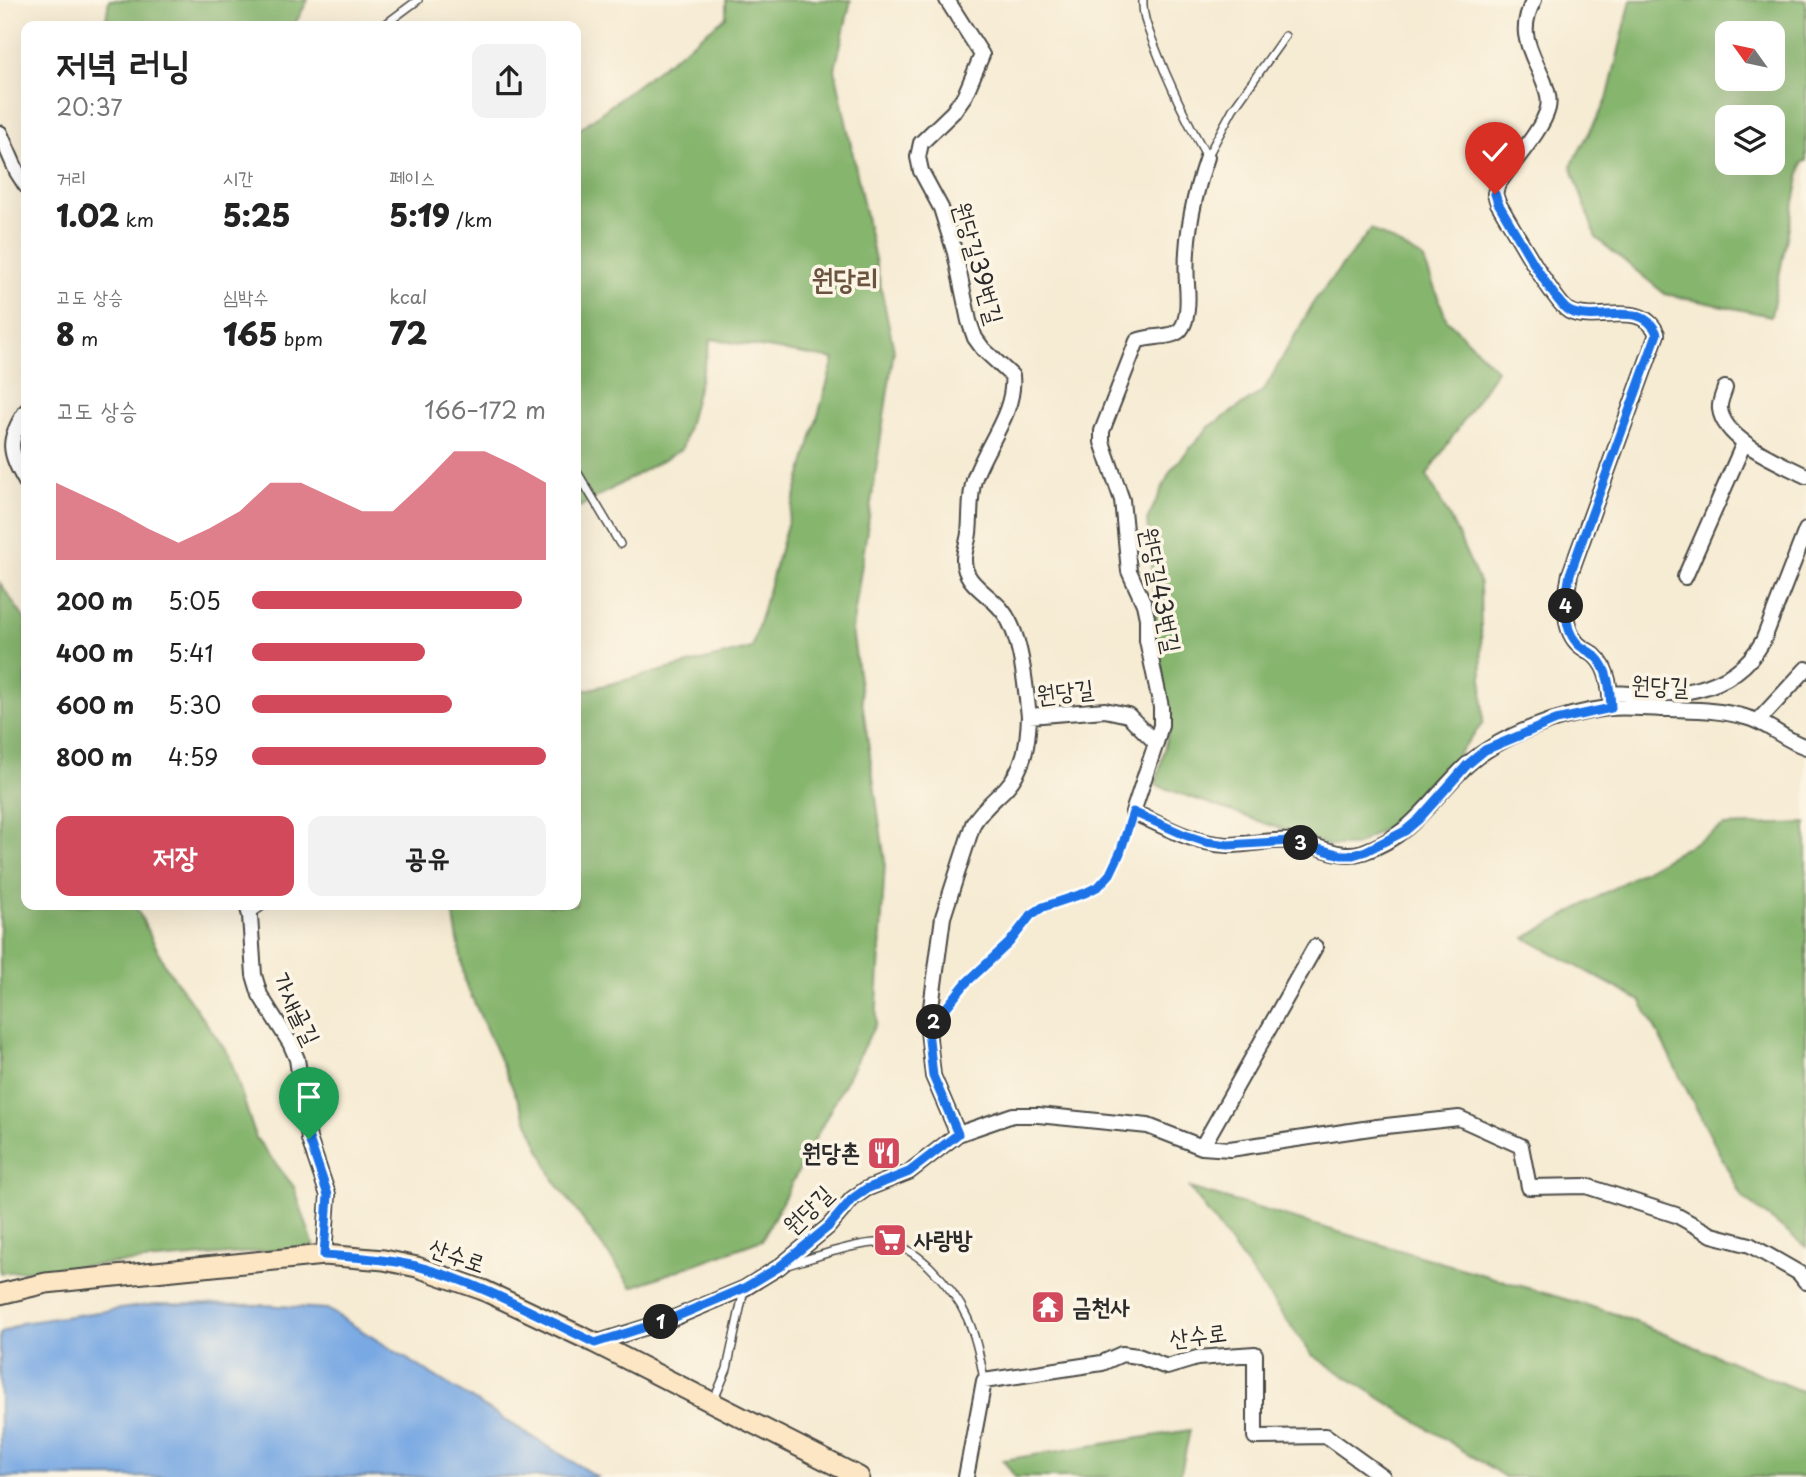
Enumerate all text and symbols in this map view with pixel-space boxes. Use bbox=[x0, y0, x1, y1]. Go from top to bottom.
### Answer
north arrow bbox=[1715, 21, 1785, 91]
map controls bbox=[1715, 21, 1785, 175]
text: 저녁 러닝 bbox=[56, 34, 190, 91]
button: share bbox=[472, 44, 546, 118]
text: 20:37 bbox=[56, 89, 122, 124]
button: layers bbox=[1715, 105, 1785, 175]
pin bbox=[1465, 122, 1525, 194]
icon: check bbox=[1476, 133, 1514, 171]
text: 거리 bbox=[56, 163, 87, 191]
text: 시간 bbox=[223, 163, 253, 191]
text: 페이스 bbox=[389, 163, 435, 191]
text: 1.02 bbox=[56, 192, 119, 237]
text: 5:25 bbox=[223, 192, 291, 237]
text: 5:19 bbox=[389, 192, 450, 237]
street label: 원당길39번길 bbox=[945, 197, 1015, 328]
text: km bbox=[119, 205, 154, 233]
text: /km bbox=[450, 205, 492, 233]
district label: 원당리 bbox=[811, 256, 879, 299]
text: 고도 상승 bbox=[56, 282, 123, 310]
text: 심박수 bbox=[223, 282, 269, 310]
text: kcal bbox=[389, 282, 427, 310]
text: 72 bbox=[389, 310, 427, 355]
text: 8 bbox=[56, 311, 75, 356]
text: 165 bbox=[223, 311, 278, 356]
text: m bbox=[75, 324, 98, 352]
text: bpm bbox=[278, 324, 323, 352]
text: 고도 상승 bbox=[56, 392, 138, 427]
text: 166–172 m bbox=[424, 392, 546, 427]
street label: 원당길43번길 bbox=[1132, 524, 1192, 656]
text: 200 m bbox=[56, 583, 133, 618]
text: 5:05 bbox=[168, 583, 221, 618]
pin: 4 bbox=[1548, 588, 1584, 624]
text: 4 bbox=[1559, 591, 1572, 619]
text: 400 m bbox=[56, 635, 134, 670]
text: 5:41 bbox=[168, 635, 214, 670]
street label: 원당길 bbox=[1630, 665, 1690, 703]
street label: 원당길 bbox=[1034, 669, 1096, 711]
text: 600 m bbox=[56, 687, 134, 722]
text: 5:30 bbox=[168, 687, 221, 722]
text: 800 m bbox=[56, 739, 133, 774]
text: 4:59 bbox=[168, 739, 218, 774]
button: 저장 bbox=[56, 816, 294, 896]
button: 공유 bbox=[308, 816, 546, 896]
pin: 3 bbox=[1284, 826, 1318, 860]
text: 3 bbox=[1294, 828, 1307, 856]
street label: 가새골길 bbox=[265, 966, 331, 1051]
pin: 2 bbox=[916, 1004, 951, 1040]
text: 2 bbox=[927, 1007, 940, 1035]
pin bbox=[279, 1067, 339, 1139]
icon: arrive bbox=[290, 1078, 328, 1116]
place label: 원당촌 bbox=[802, 1133, 860, 1169]
restaurant icon: 원당촌 bbox=[865, 1134, 903, 1172]
street label: 원당길 bbox=[773, 1175, 840, 1242]
place label: 사랑방 bbox=[913, 1220, 973, 1256]
supermarket icon: 사랑방 bbox=[871, 1221, 909, 1259]
street label: 산수로 bbox=[424, 1228, 491, 1281]
place label: 금천사 bbox=[1072, 1287, 1130, 1323]
temple icon: 금천사 bbox=[1029, 1288, 1067, 1326]
pin: 1 bbox=[644, 1304, 678, 1340]
text: 1 bbox=[656, 1307, 665, 1335]
street label: 산수로 bbox=[1167, 1313, 1229, 1355]

